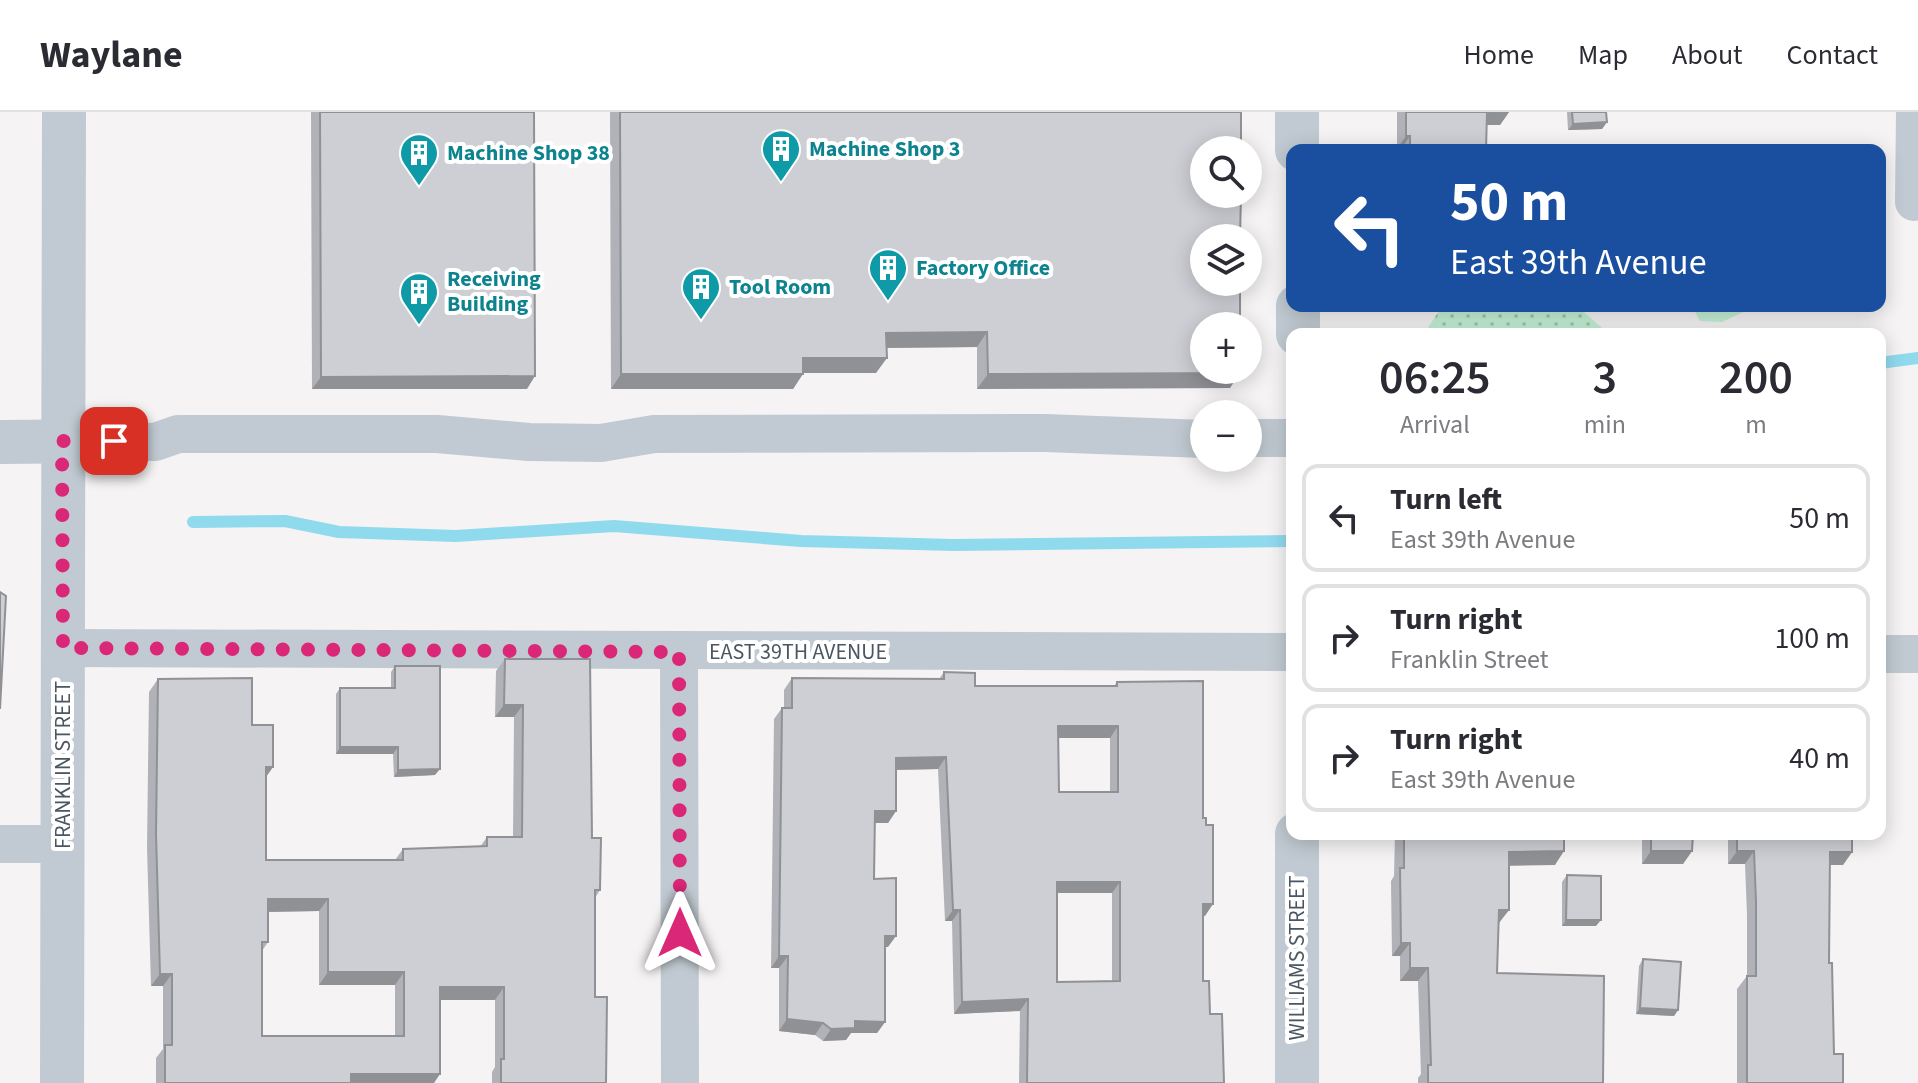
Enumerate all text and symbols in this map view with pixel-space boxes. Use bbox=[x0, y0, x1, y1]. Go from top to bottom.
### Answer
text: Waylane bbox=[40, 28, 183, 82]
text: Home bbox=[1463, 35, 1534, 75]
text: Map bbox=[1578, 35, 1628, 75]
text: About bbox=[1672, 35, 1743, 75]
text: Contact bbox=[1787, 35, 1878, 75]
building icon: Machine Shop 3 bbox=[760, 128, 802, 183]
building icon: Machine Shop 38 bbox=[398, 132, 440, 187]
place label: Machine Shop 3 bbox=[809, 133, 960, 165]
map controls bbox=[1190, 136, 1262, 472]
button: search bbox=[1190, 136, 1262, 208]
place label: Machine Shop 38 bbox=[447, 137, 610, 169]
text: 50 m bbox=[1450, 163, 1568, 242]
icon: left bbox=[1318, 176, 1422, 280]
button: layers bbox=[1190, 224, 1262, 296]
text: East 39th Avenue bbox=[1450, 237, 1707, 288]
building icon: Factory Office bbox=[867, 247, 909, 302]
place label: Factory Office bbox=[916, 252, 1050, 284]
place label: Receiving Building bbox=[447, 263, 541, 320]
building icon: Tool Room bbox=[680, 266, 722, 321]
building icon: Receiving Building bbox=[398, 271, 440, 326]
place label: Tool Room bbox=[729, 271, 831, 303]
button: + bbox=[1190, 312, 1262, 384]
text: 06:25 bbox=[1379, 344, 1491, 412]
text: 3 bbox=[1593, 344, 1617, 412]
text: 200 bbox=[1719, 344, 1793, 412]
button: − bbox=[1190, 400, 1262, 472]
text: Arrival bbox=[1400, 406, 1470, 443]
text: min bbox=[1584, 406, 1626, 443]
text: m bbox=[1745, 406, 1767, 443]
pin bbox=[80, 407, 148, 475]
icon: arrive bbox=[92, 419, 136, 463]
text: Turn left bbox=[1390, 478, 1502, 521]
icon: left bbox=[1322, 496, 1366, 540]
text: 50 m bbox=[1789, 497, 1850, 540]
text: East 39th Avenue bbox=[1390, 521, 1575, 558]
text: Turn right bbox=[1390, 598, 1522, 641]
icon: right bbox=[1322, 616, 1366, 660]
text: 100 m bbox=[1774, 617, 1850, 660]
street label: EAST 39TH AVENUE bbox=[709, 636, 887, 668]
text: Franklin Street bbox=[1390, 641, 1549, 678]
street label: FRANKLIN STREET bbox=[47, 681, 79, 849]
text: Turn right bbox=[1390, 718, 1522, 761]
icon: right bbox=[1322, 736, 1366, 780]
text: 40 m bbox=[1789, 737, 1850, 780]
text: East 39th Avenue bbox=[1390, 761, 1575, 798]
street label: WILLIAMS STREET bbox=[1281, 875, 1313, 1040]
position arrow bbox=[638, 891, 722, 975]

